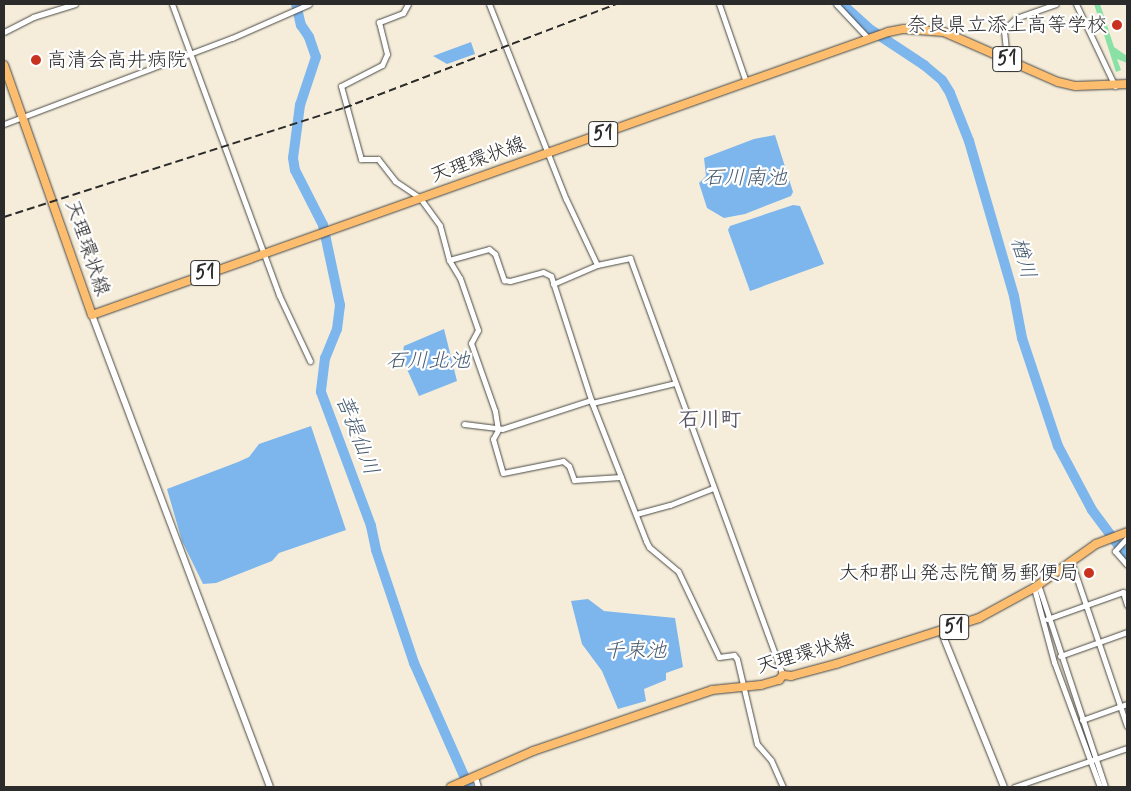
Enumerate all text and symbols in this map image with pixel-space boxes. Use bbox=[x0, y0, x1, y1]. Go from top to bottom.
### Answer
place label: 奈良県立添上高等学校 bbox=[907, 13, 1107, 37]
marker: 奈良県立添上高等学校 bbox=[1111, 19, 1123, 31]
road number: 51 bbox=[992, 42, 1022, 76]
place label: 高清会高井病院 bbox=[47, 48, 187, 72]
marker: 高清会高井病院 bbox=[29, 53, 43, 67]
road number: 51 bbox=[588, 118, 618, 150]
street label: 天理環状線 bbox=[427, 132, 529, 188]
water label: 石川南池 bbox=[703, 165, 787, 191]
street label: 天理環状線 bbox=[59, 197, 115, 299]
water label: 楢川 bbox=[1005, 234, 1041, 282]
road number: 51 bbox=[190, 256, 220, 290]
water label: 石川北池 bbox=[386, 348, 470, 374]
water label: 菩提仙川 bbox=[330, 391, 384, 479]
district label: 石川町 bbox=[679, 407, 741, 433]
place label: 大和郡山発志院簡易郵便局 bbox=[839, 561, 1079, 585]
marker: 大和郡山発志院簡易郵便局 bbox=[1083, 567, 1095, 579]
road number: 51 bbox=[939, 610, 969, 644]
street label: 天理環状線 bbox=[754, 629, 856, 679]
water label: 千束池 bbox=[604, 638, 666, 664]

